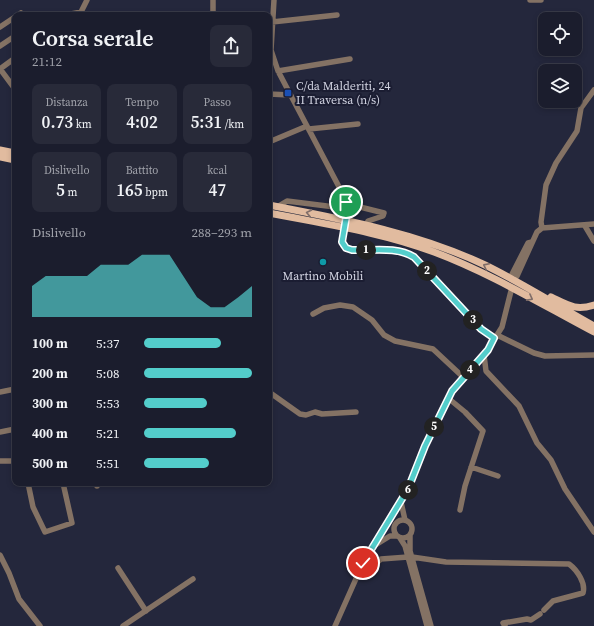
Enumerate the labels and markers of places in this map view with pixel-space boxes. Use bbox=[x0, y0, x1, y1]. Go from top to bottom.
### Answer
place label: C/da Malderiti, 24 II Traversa (n/s) bbox=[296, 78, 390, 108]
marker: C/da Malderiti, 24 II Traversa (n/s) bbox=[283, 88, 293, 98]
pin bbox=[329, 185, 363, 219]
pin: 1 bbox=[356, 240, 376, 260]
marker: Martino Mobili bbox=[318, 257, 328, 267]
pin: 2 bbox=[417, 261, 437, 281]
place label: Martino Mobili bbox=[283, 268, 364, 284]
pin: 3 bbox=[463, 310, 483, 330]
pin: 4 bbox=[460, 360, 480, 380]
pin: 5 bbox=[424, 417, 444, 437]
pin: 6 bbox=[398, 480, 418, 500]
pin bbox=[346, 546, 380, 580]

